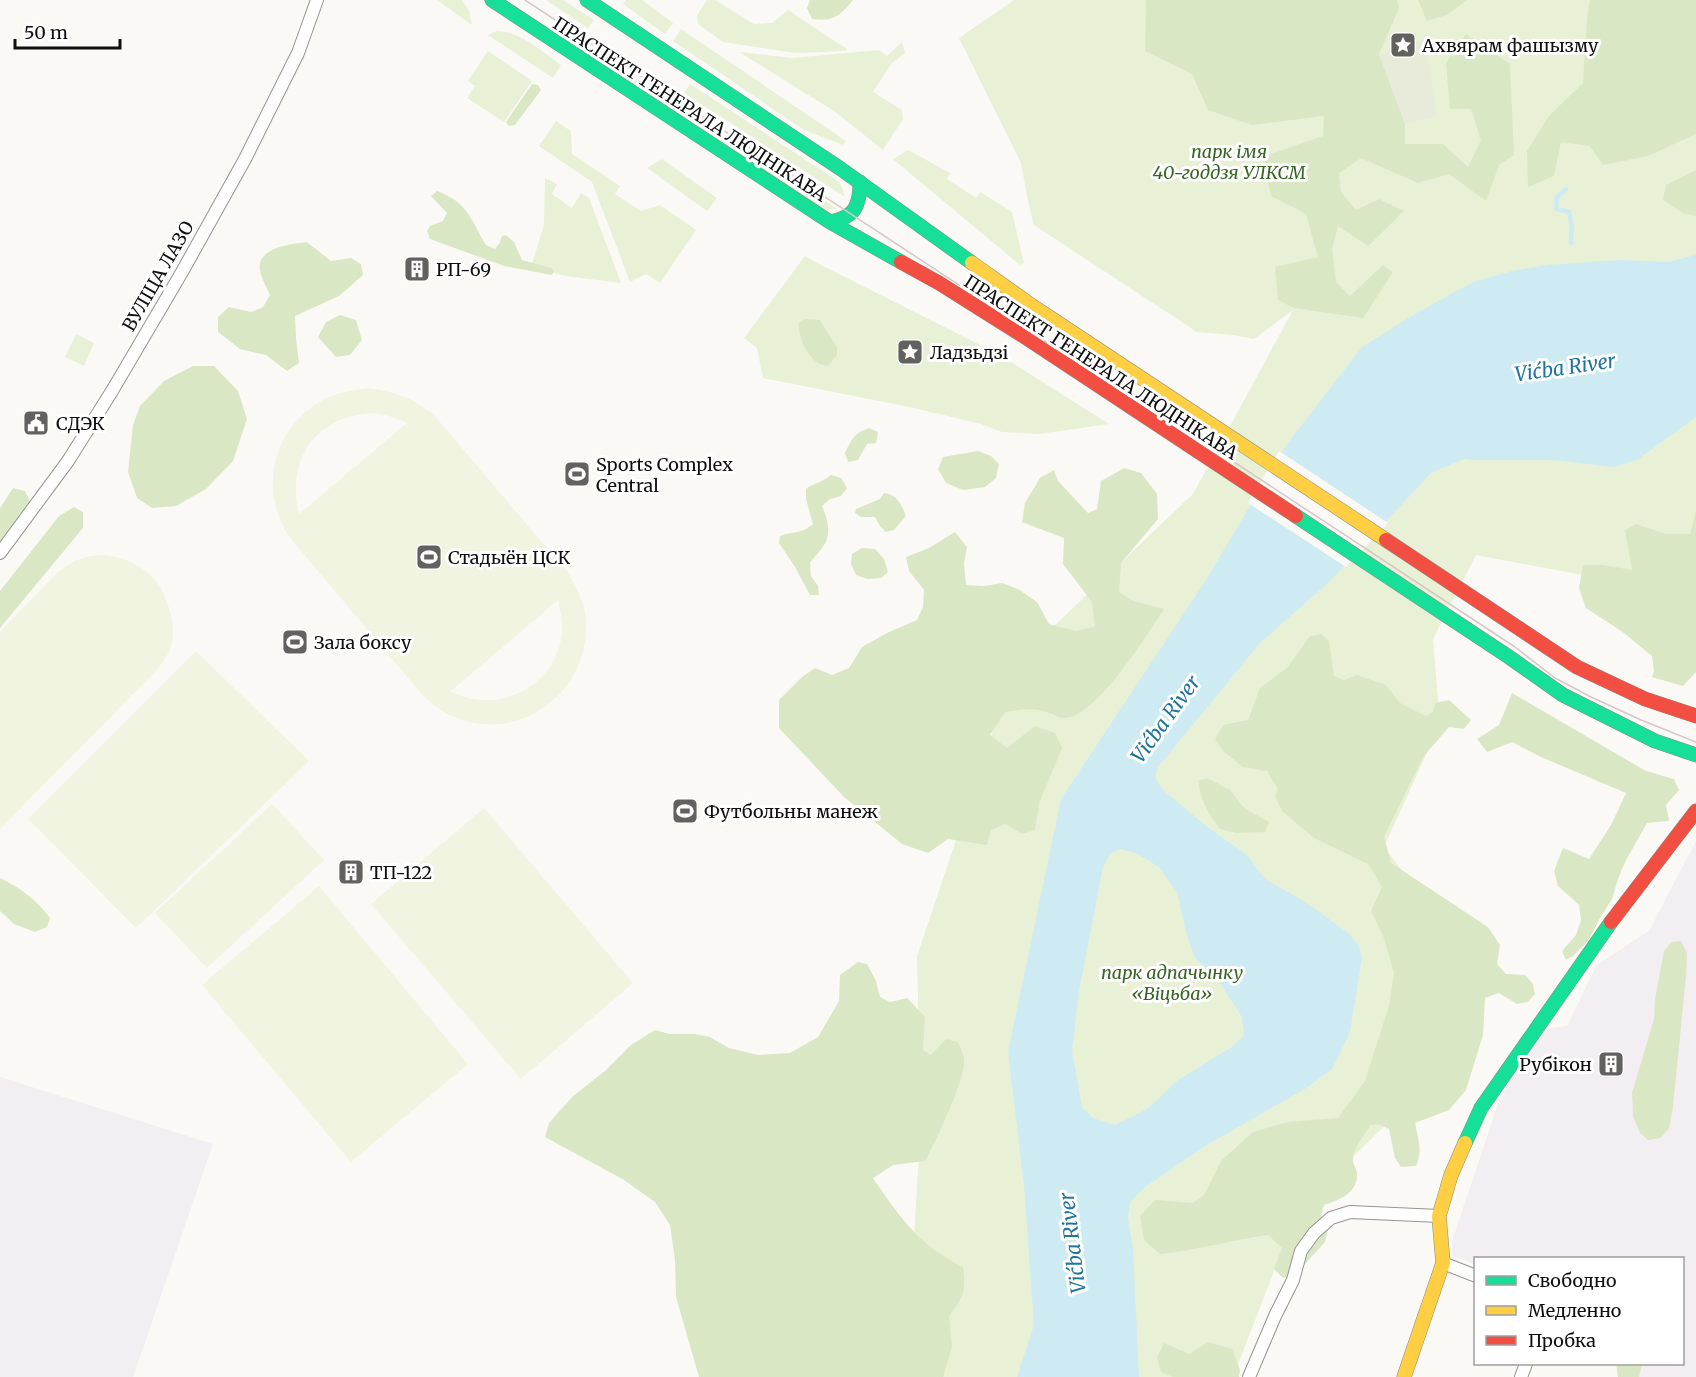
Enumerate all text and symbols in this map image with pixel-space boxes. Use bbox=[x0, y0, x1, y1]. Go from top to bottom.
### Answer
scale bar bbox=[15, 12, 120, 50]
street label: ПРАСПЕКТ ГЕНЕРАЛА ЛЮДНІКАВА bbox=[549, 12, 832, 207]
text: 50 m bbox=[24, 21, 68, 44]
place icon: Ахвярам фашызму bbox=[1388, 30, 1418, 60]
place label: Ахвярам фашызму bbox=[1421, 34, 1599, 57]
park label: парк імя 40-годдзя УЛКСМ bbox=[1152, 140, 1306, 184]
street label: ВУЛІЦА ЛАЗО bbox=[117, 217, 199, 335]
building icon: РП-69 bbox=[402, 254, 432, 284]
place label: РП-69 bbox=[436, 258, 491, 281]
street label: ПРАСПЕКТ ГЕНЕРАЛА ЛЮДНІКАВА bbox=[960, 270, 1243, 465]
place icon: Ладзьдзі bbox=[895, 337, 925, 367]
place label: Ладзьдзі bbox=[930, 341, 1009, 364]
water label: Vićba River bbox=[1513, 347, 1618, 386]
public building icon: СДЭК bbox=[21, 408, 51, 438]
place label: СДЭК bbox=[56, 412, 105, 435]
place label: Sports Complex Central bbox=[596, 453, 733, 497]
sports icon: Sports Complex Central bbox=[562, 459, 592, 489]
sports icon: Стадыён ЦСК bbox=[414, 542, 444, 572]
place label: Стадыён ЦСК bbox=[448, 546, 571, 569]
sports icon: Зала боксу bbox=[280, 627, 310, 657]
place label: Зала боксу bbox=[314, 631, 412, 654]
water label: Vićba River bbox=[1125, 670, 1205, 767]
sports icon: Футбольны манеж bbox=[670, 796, 700, 826]
place label: Футбольны манеж bbox=[704, 800, 879, 823]
building icon: ТП-122 bbox=[336, 857, 366, 887]
place label: ТП-122 bbox=[370, 861, 432, 884]
park label: парк адпачынку «Віцьба» bbox=[1101, 961, 1243, 1005]
building icon: Рубікон bbox=[1596, 1049, 1626, 1079]
place label: Рубікон bbox=[1519, 1053, 1592, 1076]
water label: Vićba River bbox=[1053, 1190, 1091, 1295]
legend bbox=[1474, 1257, 1684, 1365]
text: Свободно bbox=[1528, 1269, 1616, 1292]
text: Медленно bbox=[1528, 1299, 1621, 1322]
text: Пробка bbox=[1528, 1329, 1596, 1352]

